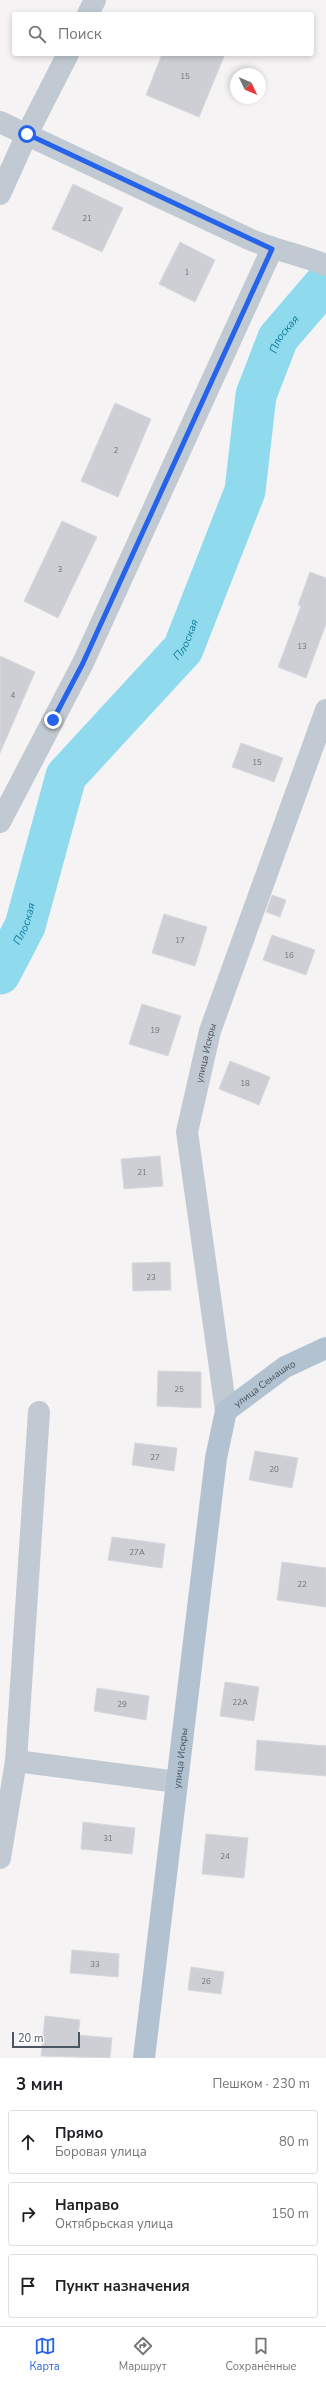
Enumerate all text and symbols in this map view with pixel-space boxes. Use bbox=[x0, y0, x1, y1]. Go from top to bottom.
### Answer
search box bbox=[12, 12, 314, 56]
icon: search bbox=[26, 23, 48, 45]
text: Поиск bbox=[58, 24, 102, 44]
north arrow bbox=[230, 68, 266, 104]
house number: 15 bbox=[180, 71, 190, 82]
route start bbox=[18, 125, 36, 143]
house number: 21 bbox=[82, 213, 92, 224]
house number: 1 bbox=[185, 267, 190, 278]
water label: Плоская bbox=[266, 312, 302, 355]
house number: 2 bbox=[114, 445, 119, 456]
house number: 3 bbox=[58, 564, 63, 575]
water label: Плоская bbox=[170, 617, 202, 663]
house number: 13 bbox=[297, 641, 307, 652]
house number: 4 bbox=[11, 690, 16, 701]
route end bbox=[44, 711, 62, 729]
house number: 15 bbox=[252, 757, 262, 768]
water label: Плоская bbox=[10, 901, 39, 947]
house number: 17 bbox=[175, 935, 185, 946]
house number: 16 bbox=[284, 950, 294, 961]
street label: улица Искры bbox=[192, 1021, 220, 1084]
house number: 19 bbox=[150, 1025, 160, 1036]
house number: 18 bbox=[240, 1078, 250, 1089]
house number: 21 bbox=[137, 1167, 147, 1178]
house number: 23 bbox=[146, 1272, 156, 1283]
street label: улица Семашко bbox=[231, 1357, 298, 1411]
house number: 25 bbox=[174, 1384, 184, 1395]
house number: 27 bbox=[150, 1452, 160, 1463]
house number: 20 bbox=[269, 1464, 279, 1475]
house number: 27А bbox=[129, 1547, 145, 1558]
house number: 22 bbox=[297, 1579, 307, 1590]
house number: 22А bbox=[232, 1697, 248, 1708]
house number: 29 bbox=[117, 1699, 127, 1710]
street label: улица Искры bbox=[170, 1727, 192, 1789]
house number: 31 bbox=[103, 1833, 113, 1844]
house number: 24 bbox=[220, 1851, 230, 1862]
house number: 33 bbox=[90, 1959, 100, 1970]
house number: 26 bbox=[201, 1976, 211, 1987]
scale bar bbox=[12, 2030, 80, 2049]
text: 20 m bbox=[18, 2031, 43, 2046]
text: 3 мин bbox=[16, 2073, 63, 2096]
text: Пешком · 230 m bbox=[212, 2075, 310, 2093]
text: Прямо bbox=[55, 2123, 103, 2143]
icon: ahead bbox=[17, 2131, 39, 2153]
text: 80 m bbox=[279, 2133, 309, 2151]
text: Боровая улица bbox=[55, 2143, 147, 2161]
text: Направо bbox=[55, 2195, 119, 2215]
icon: right bbox=[17, 2203, 39, 2225]
text: 150 m bbox=[271, 2205, 309, 2223]
text: Октябрьская улица bbox=[55, 2215, 173, 2233]
icon: arrive bbox=[17, 2275, 39, 2297]
text: Пункт назначения bbox=[55, 2276, 190, 2296]
tab: Карта bbox=[29, 2335, 60, 2374]
tab: Маршрут bbox=[119, 2335, 167, 2374]
tab: Сохранённые bbox=[225, 2335, 297, 2374]

